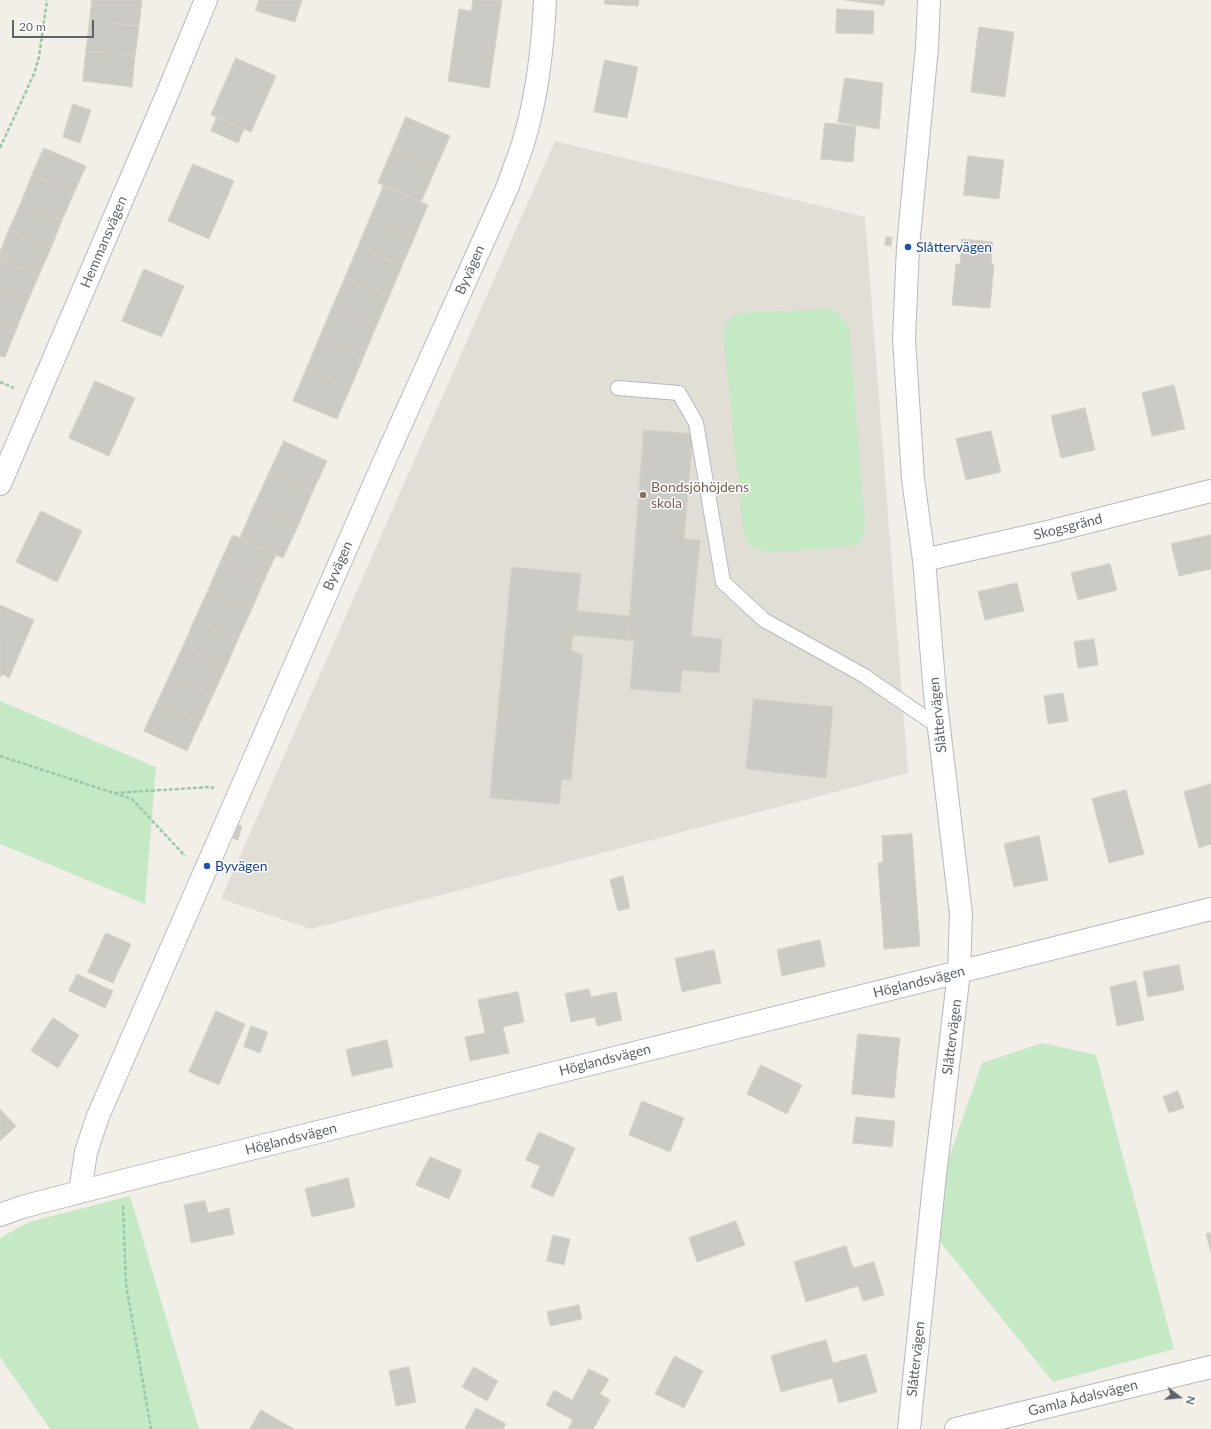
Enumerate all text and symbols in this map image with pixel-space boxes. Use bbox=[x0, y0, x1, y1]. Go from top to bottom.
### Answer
scale bar bbox=[14, 12, 96, 38]
text: 20 m bbox=[19, 19, 46, 34]
street label: Hemmansvägen bbox=[77, 194, 131, 290]
place label: Slåttervägen bbox=[916, 239, 992, 255]
marker: Slåttervägen bbox=[903, 242, 913, 252]
street label: Byvägen bbox=[452, 243, 488, 297]
place label: Bondsjöhöjdens skola bbox=[651, 479, 749, 512]
marker: Bondsjöhöjdens skola bbox=[638, 490, 648, 500]
street label: Skogsgränd bbox=[1032, 510, 1104, 544]
street label: Byvägen bbox=[320, 539, 356, 593]
street label: Slåttervägen bbox=[926, 676, 950, 754]
place label: Byvägen bbox=[215, 858, 267, 874]
marker: Byvägen bbox=[202, 861, 212, 871]
street label: Höglandsvägen bbox=[871, 962, 967, 1002]
street label: Slåttervägen bbox=[939, 998, 965, 1076]
street label: Höglandsvägen bbox=[557, 1040, 653, 1080]
street label: Höglandsvägen bbox=[243, 1119, 339, 1159]
street label: Slåttervägen bbox=[904, 1320, 928, 1398]
street label: Gamla Ådalsvägen bbox=[1026, 1376, 1140, 1420]
north arrow bbox=[1159, 1377, 1199, 1417]
text: N bbox=[1184, 1395, 1198, 1406]

